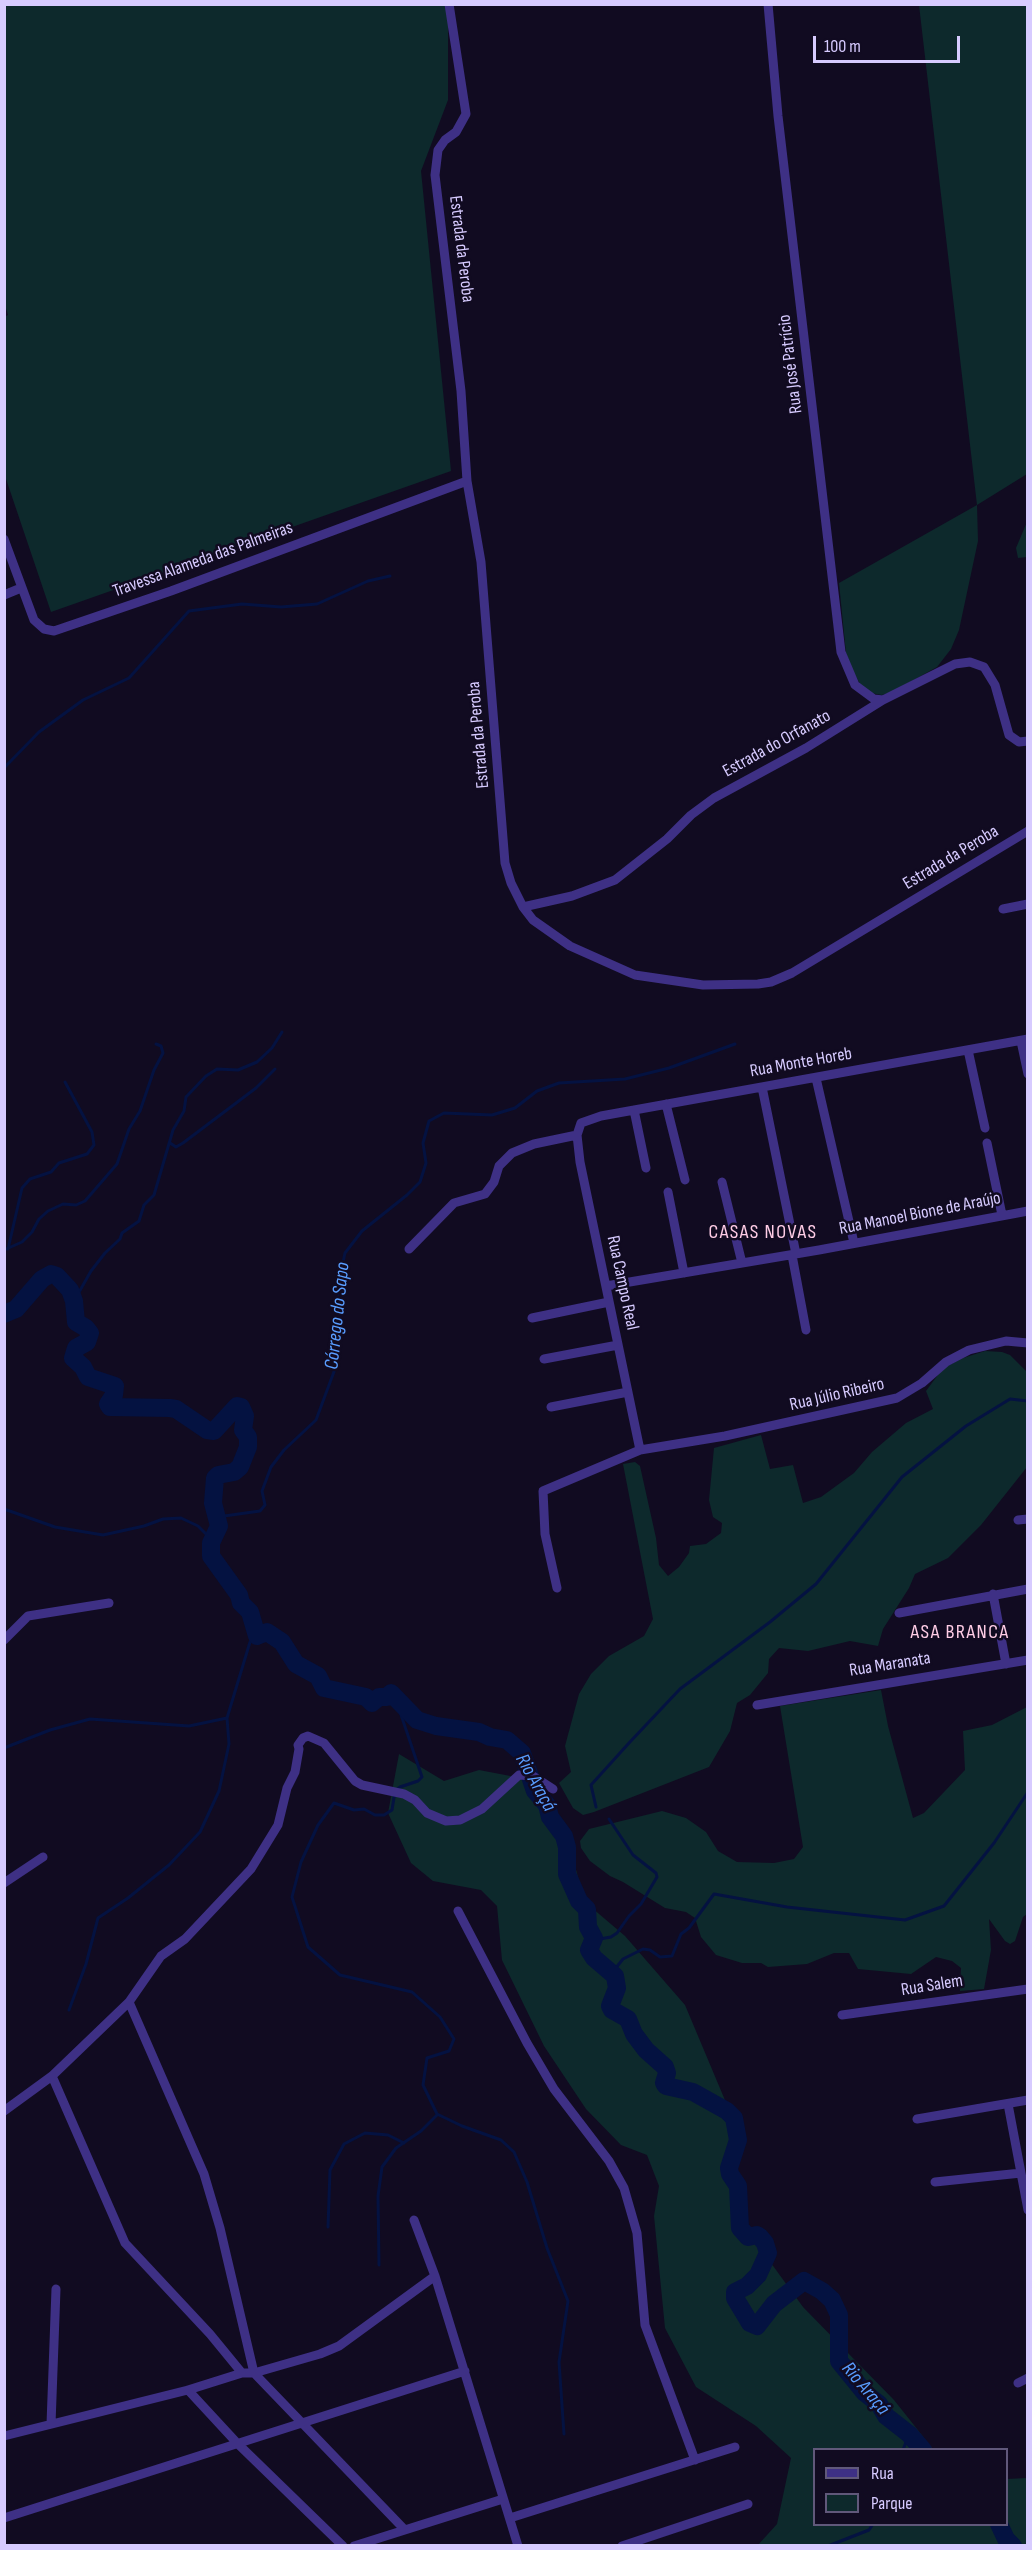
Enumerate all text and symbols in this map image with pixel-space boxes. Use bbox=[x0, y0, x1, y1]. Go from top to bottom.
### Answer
scale bar bbox=[816, 24, 963, 62]
text: 100 m bbox=[824, 36, 861, 57]
street label: Estrada da Peroba bbox=[444, 194, 478, 304]
street label: Rua José Patrício bbox=[774, 313, 808, 415]
street label: Travessa Alameda das Palmeiras bbox=[110, 517, 296, 603]
street label: Estrada da Peroba bbox=[464, 681, 494, 789]
street label: Estrada do Orfanato bbox=[719, 705, 835, 783]
street label: Estrada da Peroba bbox=[899, 821, 1003, 895]
street label: Rua Monte Horeb bbox=[748, 1043, 854, 1083]
street label: Rua Manoel Bione de Araújo bbox=[837, 1188, 1003, 1240]
district label: CASAS NOVAS bbox=[708, 1221, 818, 1245]
street label: Rua Campo Real bbox=[601, 1234, 643, 1332]
water label: Córrego do Sapo bbox=[320, 1261, 356, 1371]
street label: Rua Júlio Ribeiro bbox=[788, 1374, 886, 1416]
district label: ASA BRANCA bbox=[911, 1621, 1009, 1645]
street label: Rua Maranata bbox=[848, 1648, 932, 1682]
water label: Rio Araçá bbox=[509, 1750, 561, 1816]
street label: Rua Salem bbox=[899, 1970, 965, 2002]
water label: Rio Araçá bbox=[836, 2358, 894, 2420]
legend bbox=[813, 2448, 1008, 2526]
text: Rua bbox=[871, 2463, 894, 2484]
text: Parque bbox=[871, 2493, 912, 2514]

